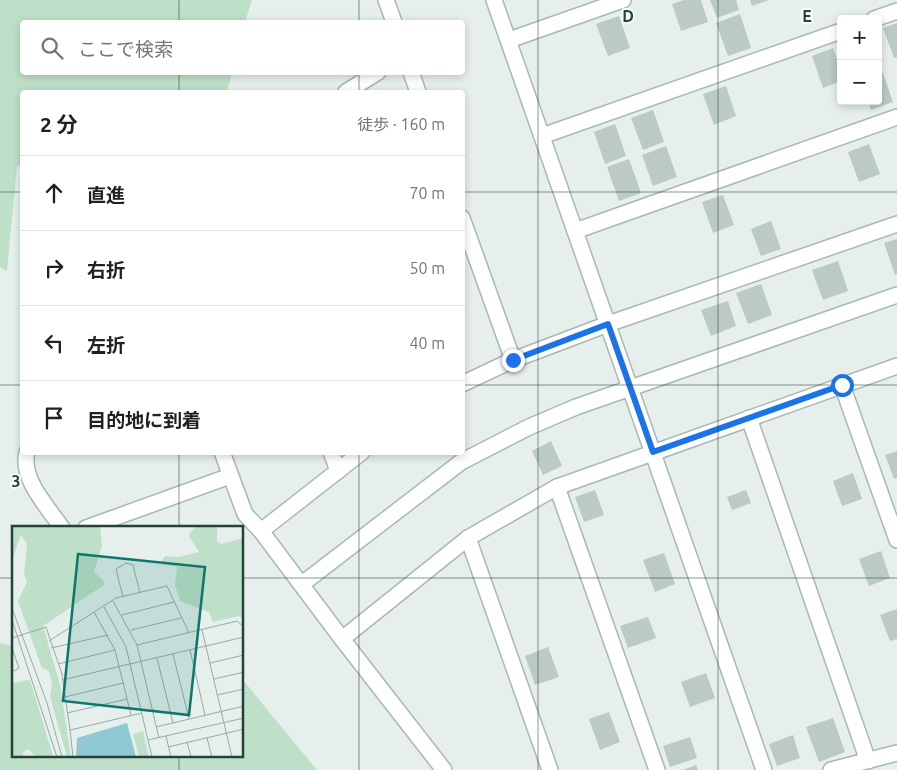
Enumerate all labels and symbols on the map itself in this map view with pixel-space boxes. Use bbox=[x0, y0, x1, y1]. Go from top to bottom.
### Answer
text: D bbox=[622, 7, 634, 25]
text: E bbox=[802, 7, 812, 25]
route end bbox=[502, 349, 525, 372]
route start bbox=[831, 374, 854, 397]
text: 3 bbox=[11, 472, 21, 490]
inset map bbox=[12, 526, 244, 758]

